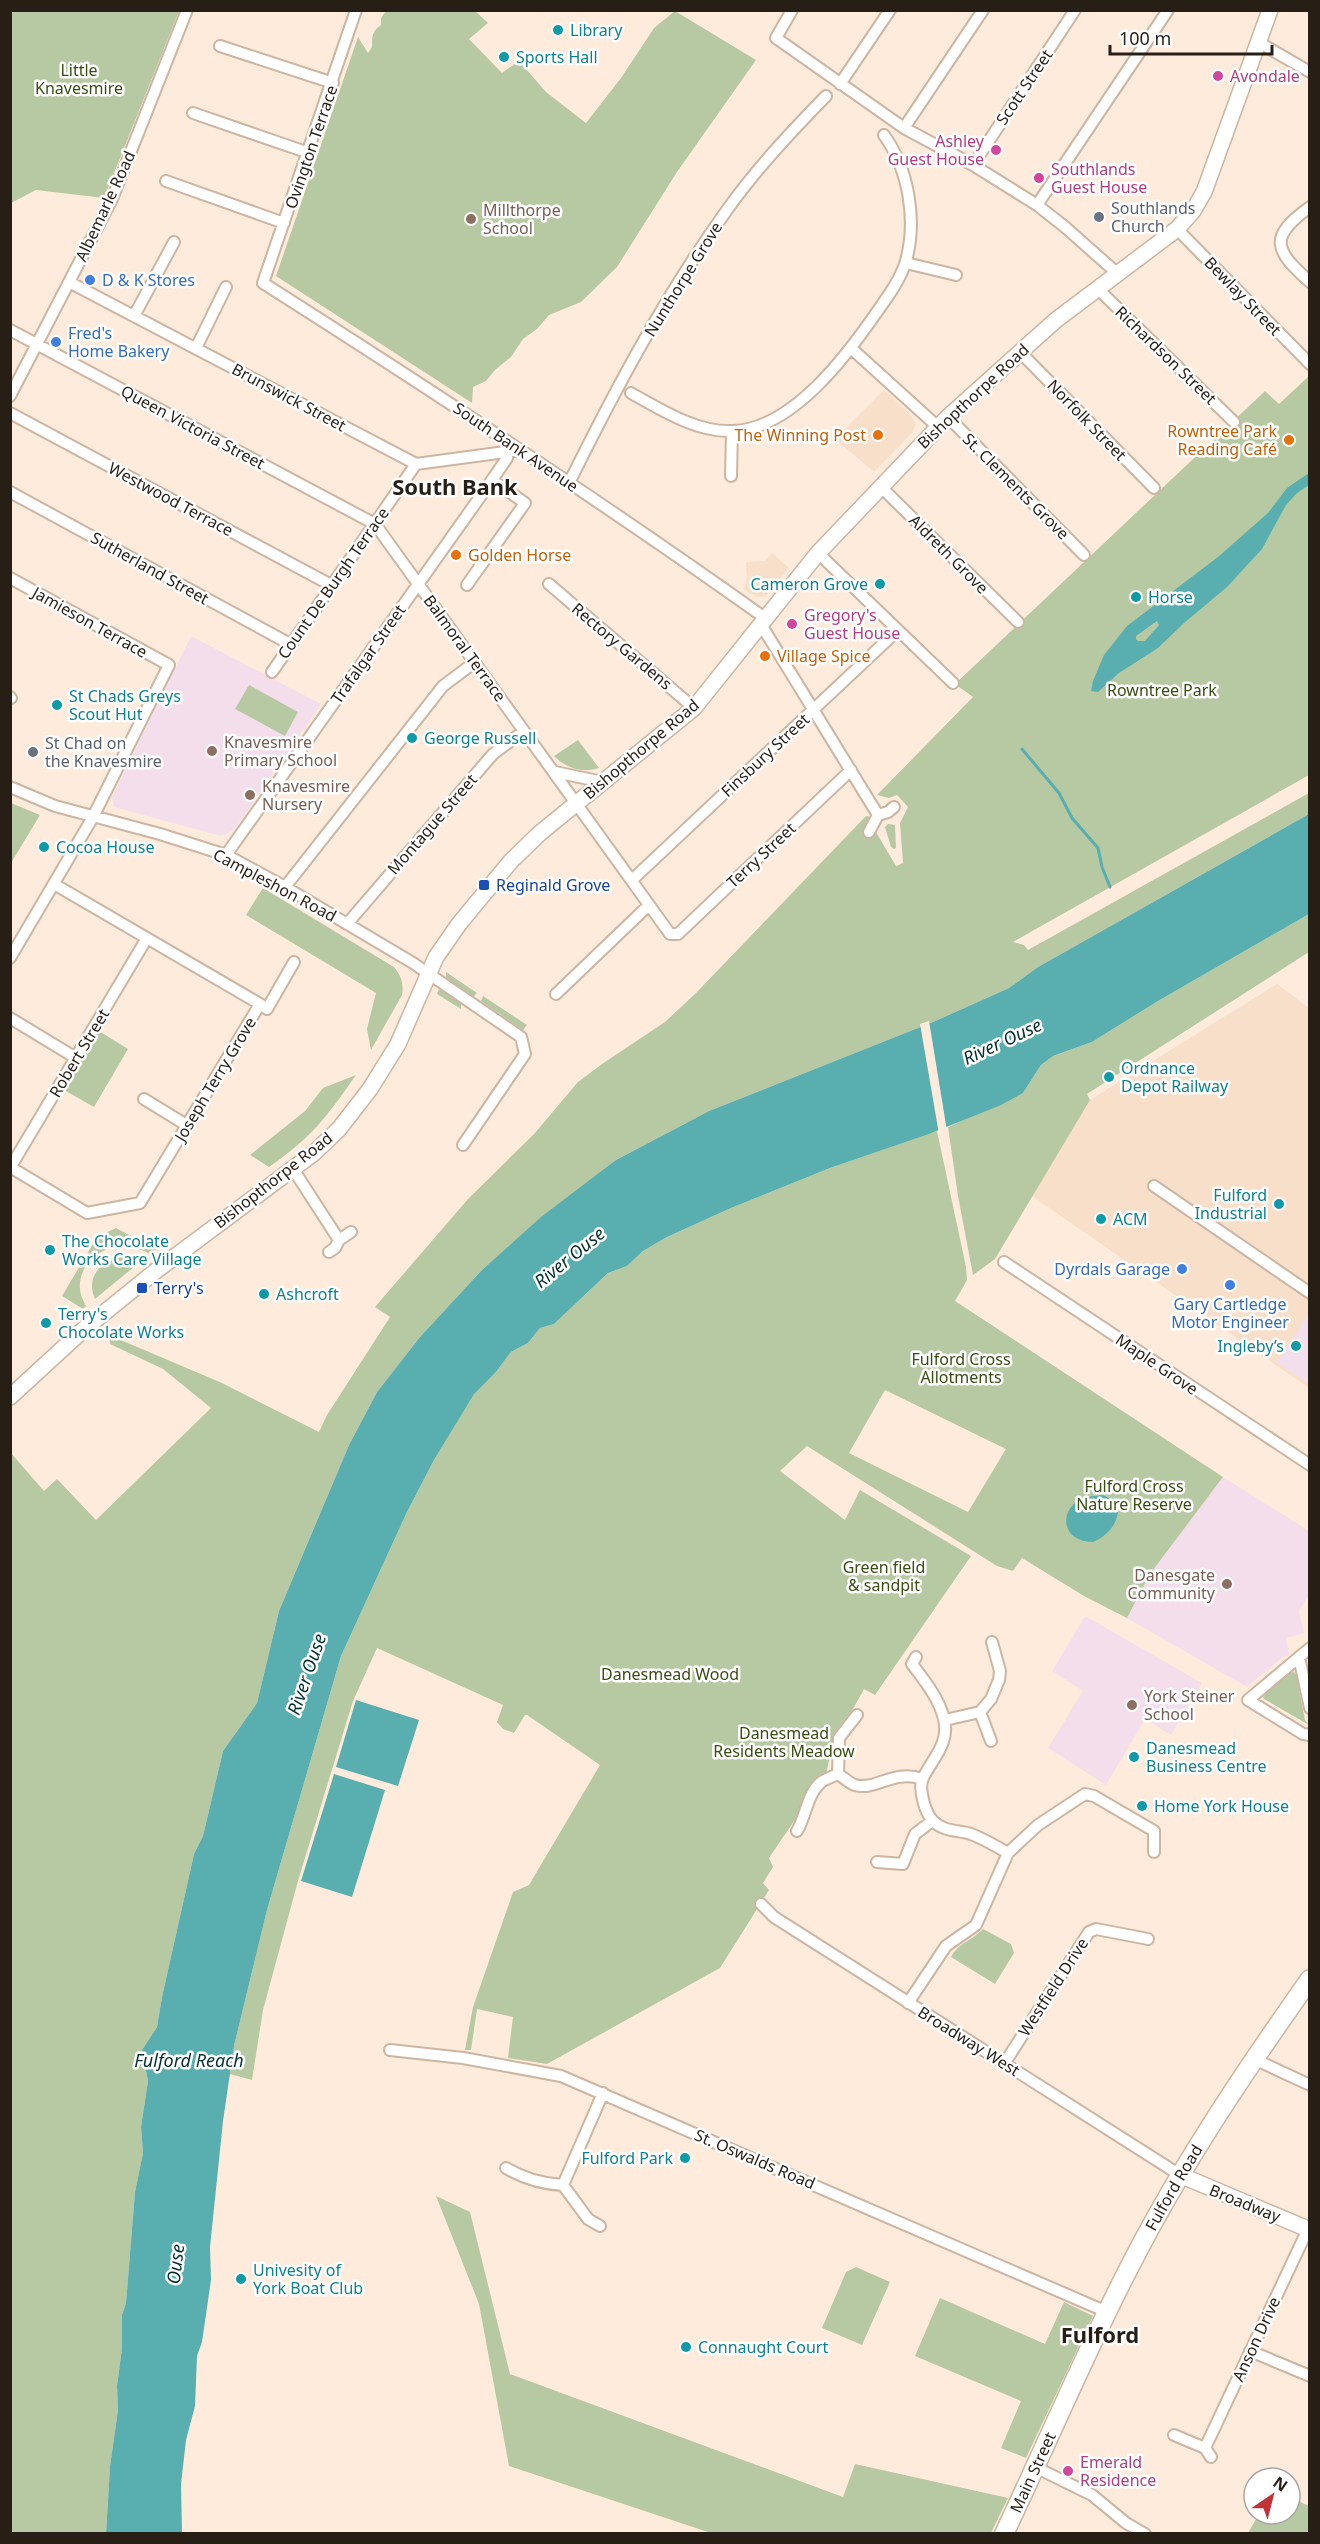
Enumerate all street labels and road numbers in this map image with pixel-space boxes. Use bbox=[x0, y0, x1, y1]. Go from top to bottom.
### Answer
street label: Scott Street bbox=[991, 45, 1057, 129]
street label: Ovington Terrace bbox=[280, 82, 342, 212]
street label: Albemarle Road bbox=[70, 147, 140, 265]
street label: Nunthorpe Grove bbox=[639, 217, 727, 341]
street label: Bewlay Street bbox=[1200, 252, 1286, 340]
street label: Richardson Street bbox=[1111, 301, 1222, 409]
street label: Bishopthorpe Road bbox=[912, 338, 1034, 454]
street label: Brunswick Street bbox=[228, 358, 350, 436]
street label: Norfolk Street bbox=[1043, 375, 1132, 466]
street label: Queen Victoria Street bbox=[117, 380, 269, 474]
street label: South Bank Avenue bbox=[450, 398, 582, 496]
street label: St. Clements Grove bbox=[958, 428, 1074, 544]
street label: Westwood Terrace bbox=[105, 457, 237, 541]
street label: Count De Burgh Terrace bbox=[272, 503, 394, 663]
street label: Aldreth Grove bbox=[905, 510, 993, 598]
street label: Sutherland Street bbox=[87, 526, 213, 610]
street label: Jamieson Terrace bbox=[27, 580, 151, 663]
street label: Balmoral Terrace bbox=[419, 590, 511, 706]
street label: Rectory Gardens bbox=[567, 598, 677, 694]
street label: Trafalgar Street bbox=[326, 600, 410, 708]
street label: Bishopthorpe Road bbox=[578, 694, 704, 804]
street label: Finsbury Street bbox=[716, 708, 814, 802]
street label: Montague Street bbox=[382, 769, 482, 879]
street label: Terry Street bbox=[722, 817, 800, 893]
street label: Campleshon Road bbox=[209, 843, 341, 927]
street label: Robert Street bbox=[44, 1004, 114, 1101]
street label: Joseph Terry Grove bbox=[168, 1013, 261, 1147]
street label: Bishopthorpe Road bbox=[209, 1127, 337, 1233]
street label: Maple Grove bbox=[1111, 1328, 1203, 1400]
street label: Westfield Drive bbox=[1013, 1933, 1093, 2041]
street label: Broadway West bbox=[914, 2001, 1024, 2081]
street label: St. Oswalds Road bbox=[691, 2124, 819, 2194]
street label: Fulford Road bbox=[1140, 2140, 1207, 2234]
street label: Broadway bbox=[1206, 2179, 1285, 2228]
street label: Anson Drive bbox=[1227, 2293, 1285, 2385]
street label: Main Street bbox=[1005, 2428, 1061, 2516]

